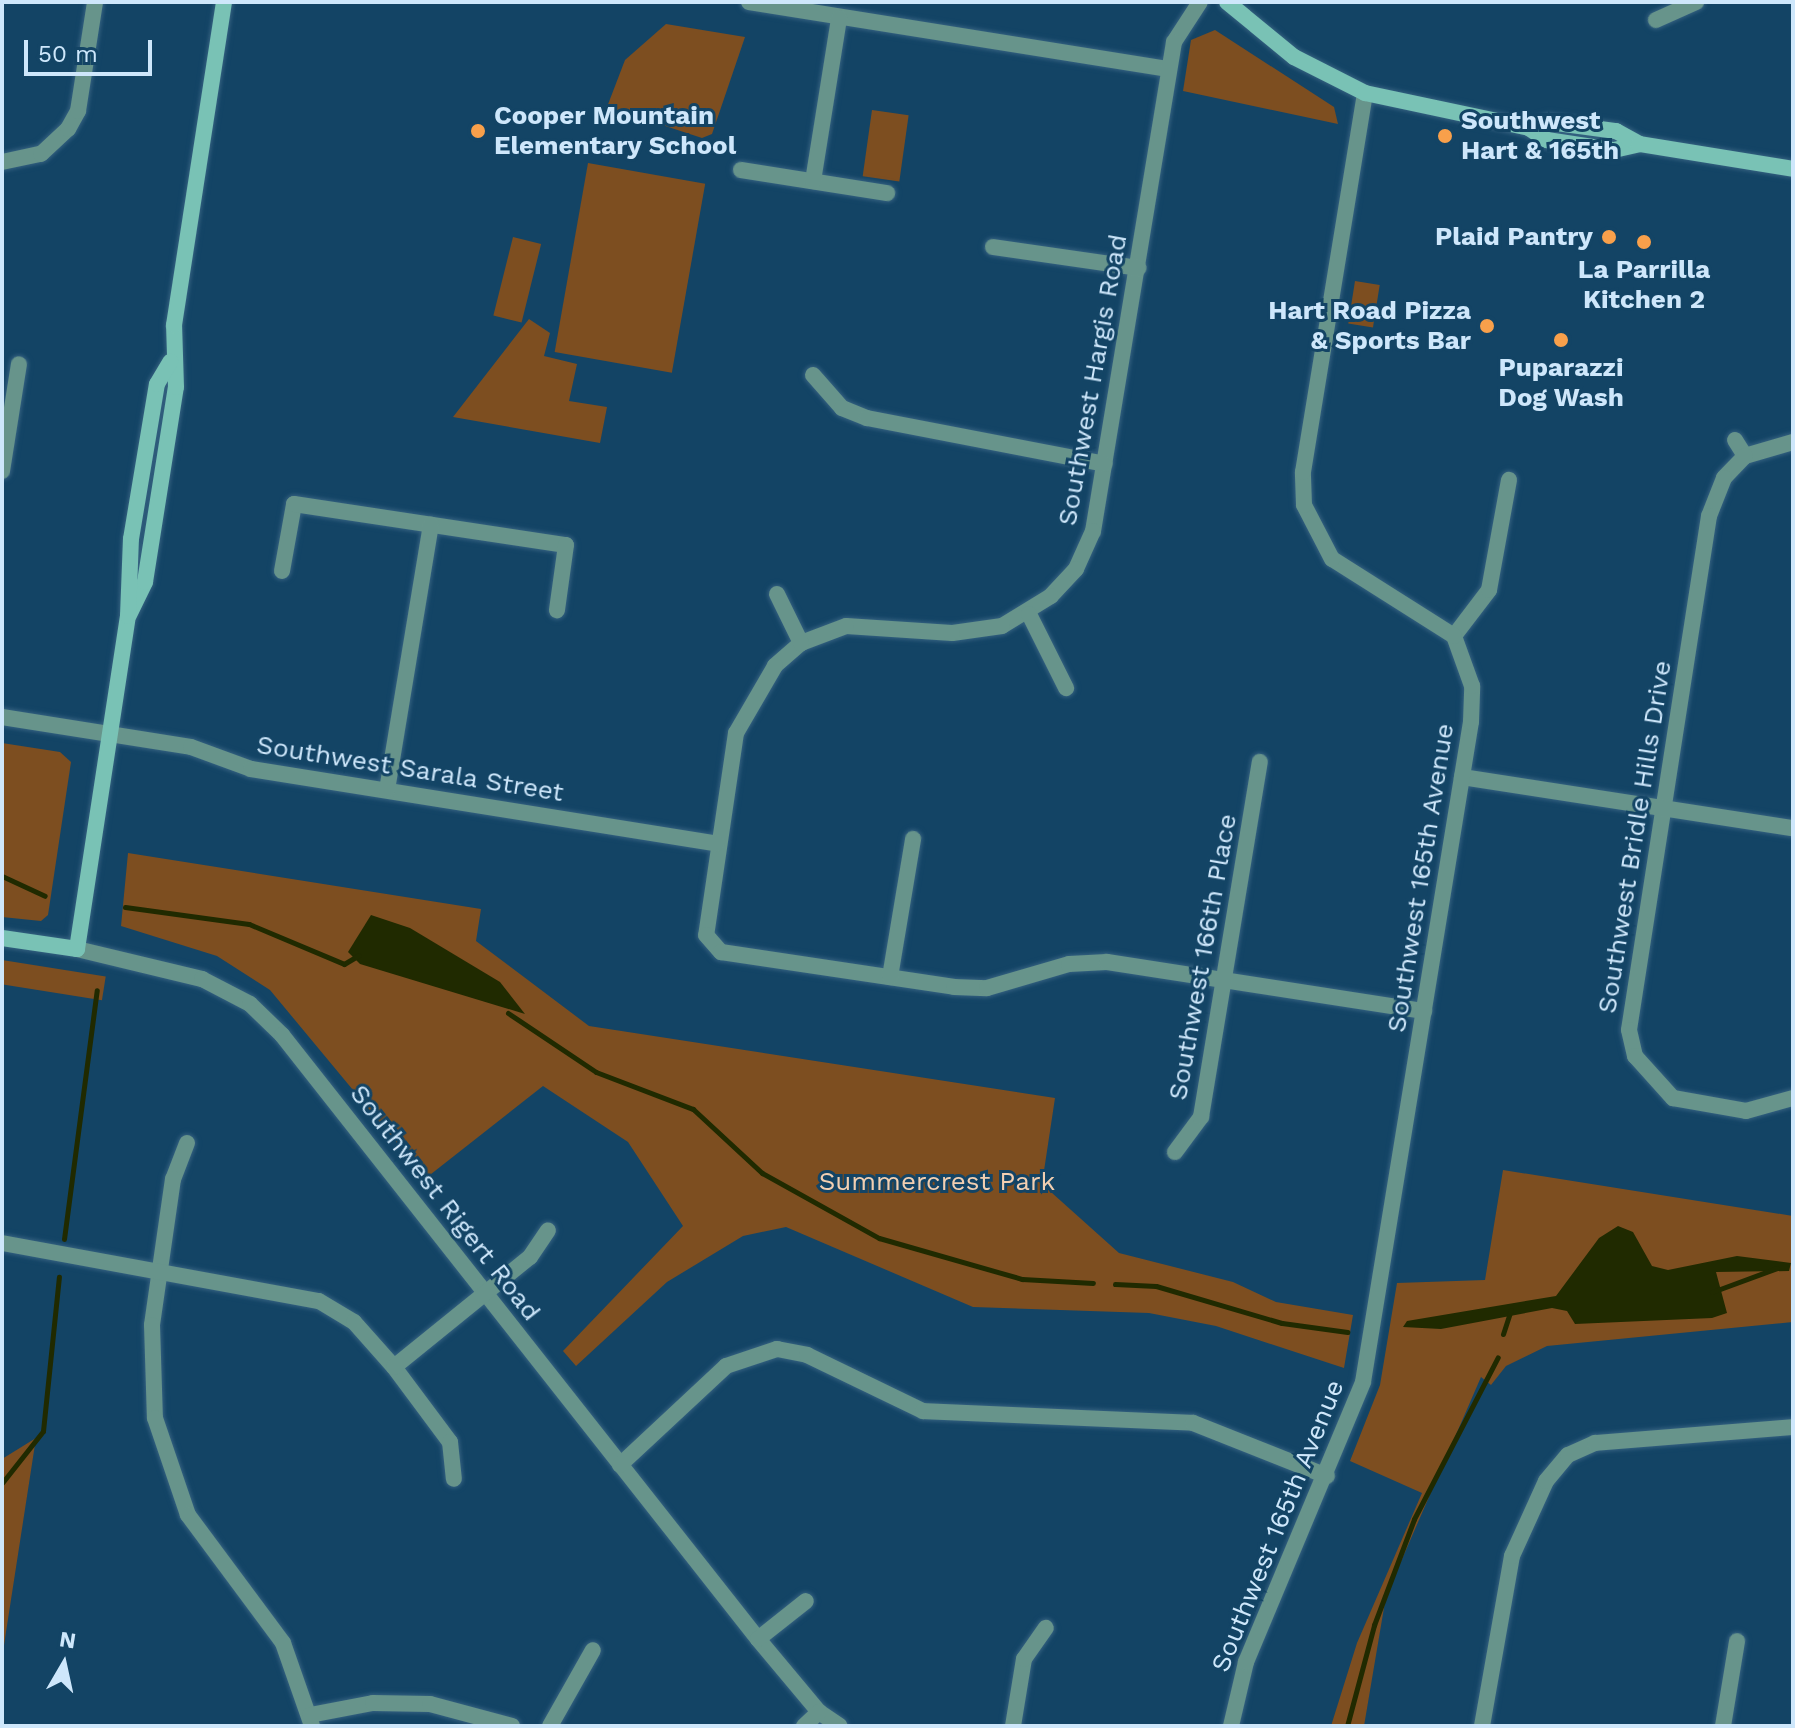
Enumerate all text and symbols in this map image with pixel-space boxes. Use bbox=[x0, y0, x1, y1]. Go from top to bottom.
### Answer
scale bar bbox=[28, 24, 156, 74]
text: 50 m bbox=[38, 40, 98, 68]
place label: Cooper Mountain Elementary School bbox=[494, 100, 737, 162]
place label: Southwest Hart & 165th bbox=[1461, 105, 1619, 166]
marker: Cooper Mountain Elementary School bbox=[469, 122, 487, 140]
marker: Southwest Hart & 165th bbox=[1436, 127, 1454, 145]
place label: Plaid Pantry bbox=[1435, 221, 1593, 253]
marker: Plaid Pantry bbox=[1600, 228, 1618, 246]
street label: Southwest Hargis Road bbox=[1052, 232, 1134, 528]
marker: La Parrilla Kitchen 2 bbox=[1635, 233, 1653, 251]
place label: La Parrilla Kitchen 2 bbox=[1578, 254, 1710, 316]
place label: Hart Road Pizza & Sports Bar bbox=[1268, 295, 1471, 356]
marker: Hart Road Pizza & Sports Bar bbox=[1478, 317, 1496, 335]
marker: Puparazzi Dog Wash bbox=[1552, 331, 1570, 349]
place label: Puparazzi Dog Wash bbox=[1498, 352, 1624, 414]
street label: Southwest Bridle Hills Drive bbox=[1592, 658, 1678, 1016]
street label: Southwest 165th Avenue bbox=[1381, 721, 1461, 1035]
street label: Southwest Sarala Street bbox=[254, 729, 566, 809]
street label: Southwest 166th Place bbox=[1162, 811, 1244, 1103]
street label: Southwest Rigert Road bbox=[343, 1079, 547, 1327]
park label: Summercrest Park bbox=[819, 1166, 1055, 1198]
street label: Southwest 165th Avenue bbox=[1205, 1375, 1351, 1677]
north arrow bbox=[24, 1624, 104, 1704]
text: N bbox=[58, 1626, 78, 1653]

